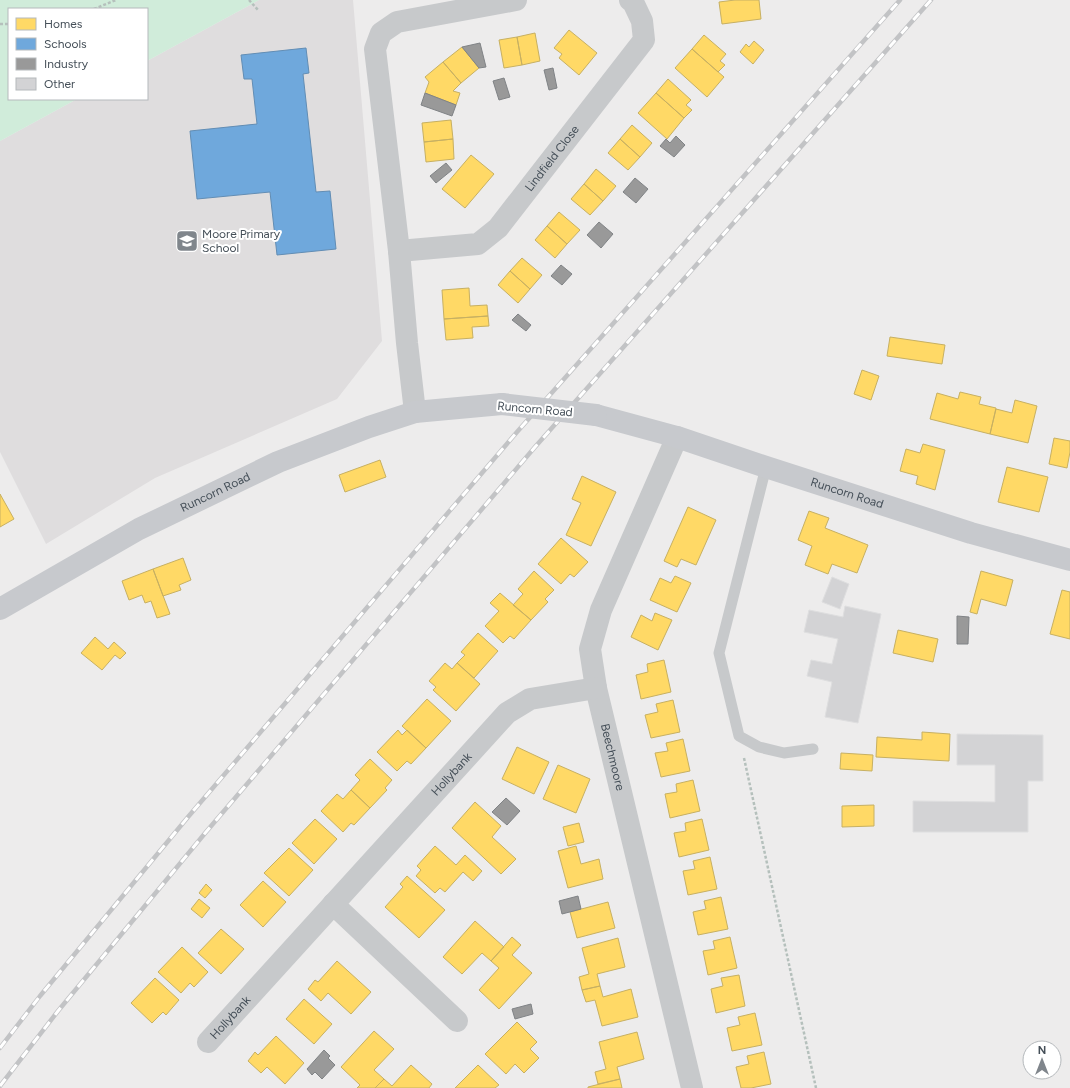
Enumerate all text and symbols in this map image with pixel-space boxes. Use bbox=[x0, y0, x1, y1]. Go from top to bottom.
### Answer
legend bbox=[8, 8, 148, 100]
text: Homes bbox=[44, 17, 83, 31]
text: Schools bbox=[44, 37, 87, 51]
text: Industry bbox=[44, 57, 89, 71]
text: Other bbox=[44, 77, 75, 91]
street label: Lindfield Close bbox=[522, 122, 582, 194]
place label: Moore Primary School bbox=[202, 227, 281, 255]
school or university icon: Moore Primary School bbox=[174, 228, 200, 254]
street label: Runcorn Road bbox=[497, 399, 573, 419]
street label: Runcorn Road bbox=[178, 469, 252, 515]
street label: Runcorn Road bbox=[809, 475, 885, 511]
street label: Beechmoore bbox=[598, 722, 627, 792]
street label: Hollybank bbox=[428, 750, 475, 799]
street label: Hollybank bbox=[207, 993, 253, 1042]
north arrow bbox=[1022, 1040, 1062, 1080]
text: N bbox=[1038, 1044, 1046, 1057]

